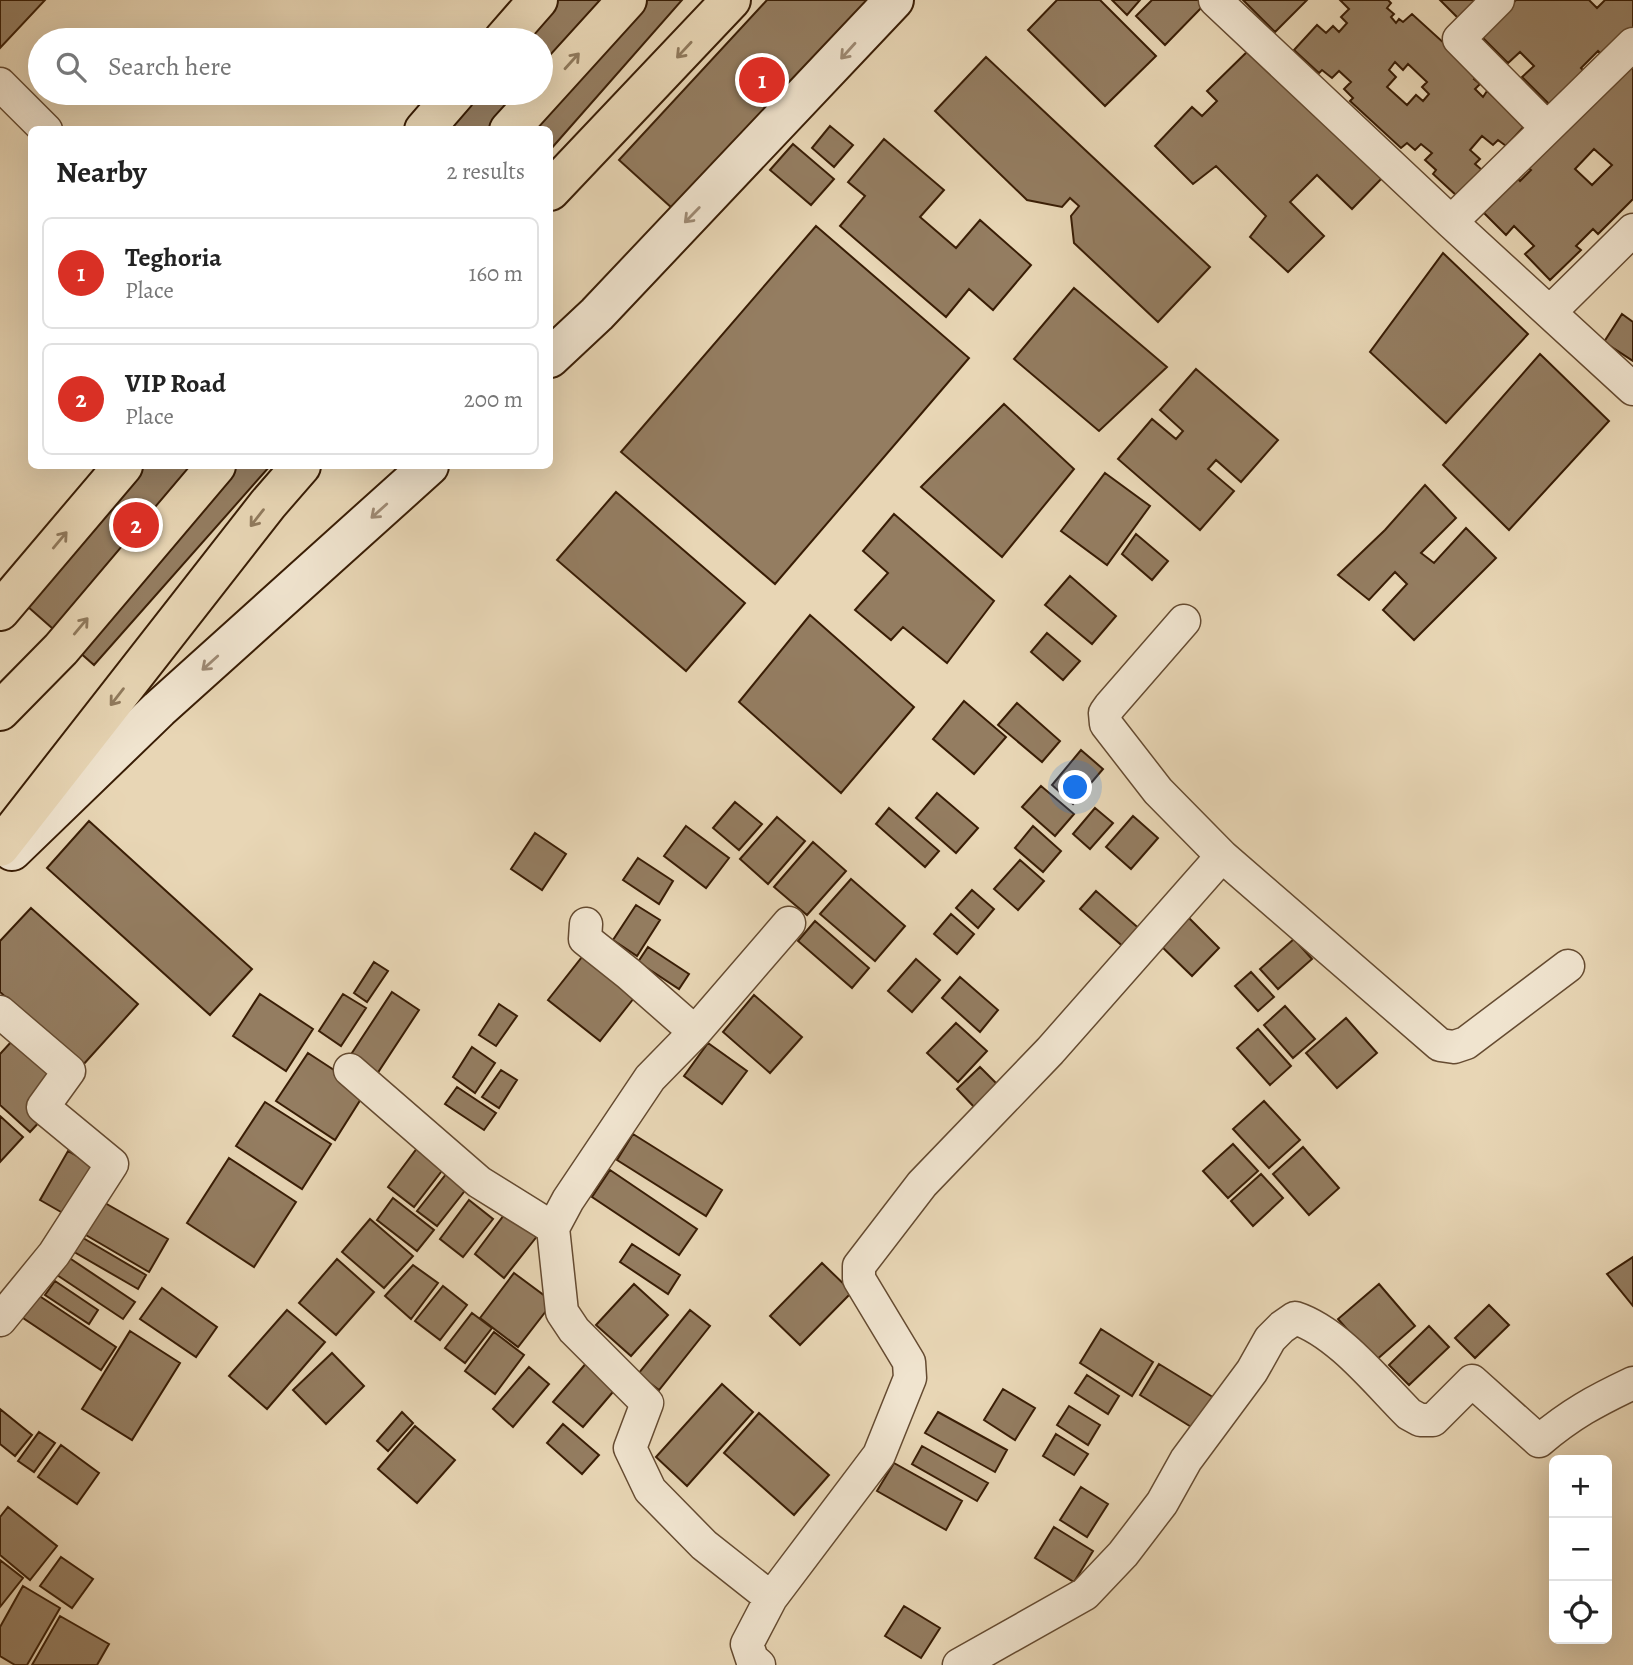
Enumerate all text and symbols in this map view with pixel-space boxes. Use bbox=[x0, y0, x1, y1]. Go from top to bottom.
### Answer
search box bbox=[28, 28, 553, 105]
one-way arrow bbox=[675, 41, 692, 58]
one-way arrow bbox=[841, 41, 857, 59]
icon: search bbox=[52, 48, 90, 86]
text: Search here bbox=[108, 49, 232, 84]
one-way arrow bbox=[564, 52, 580, 70]
pin: 1 bbox=[739, 54, 785, 106]
text: Nearby bbox=[56, 152, 147, 192]
text: 2 results bbox=[447, 156, 525, 187]
one-way arrow bbox=[683, 207, 700, 224]
text: Teghoria bbox=[125, 240, 222, 275]
text: 1 bbox=[77, 258, 85, 289]
text: 160 m bbox=[469, 258, 523, 289]
text: Place bbox=[125, 275, 174, 306]
text: VIP Road bbox=[125, 366, 226, 401]
text: 2 bbox=[75, 384, 87, 415]
text: 200 m bbox=[464, 384, 523, 415]
text: Place bbox=[125, 401, 174, 432]
pin: 2 bbox=[113, 499, 159, 551]
one-way arrow bbox=[370, 503, 388, 519]
one-way arrow bbox=[250, 508, 265, 527]
one-way arrow bbox=[52, 531, 68, 549]
one-way arrow bbox=[73, 617, 89, 635]
one-way arrow bbox=[201, 655, 219, 671]
one-way arrow bbox=[110, 687, 125, 706]
your location bbox=[1058, 770, 1092, 804]
map controls bbox=[1549, 1455, 1612, 1644]
button: + bbox=[1549, 1455, 1612, 1518]
button: − bbox=[1549, 1518, 1612, 1581]
button: locate bbox=[1549, 1581, 1612, 1644]

